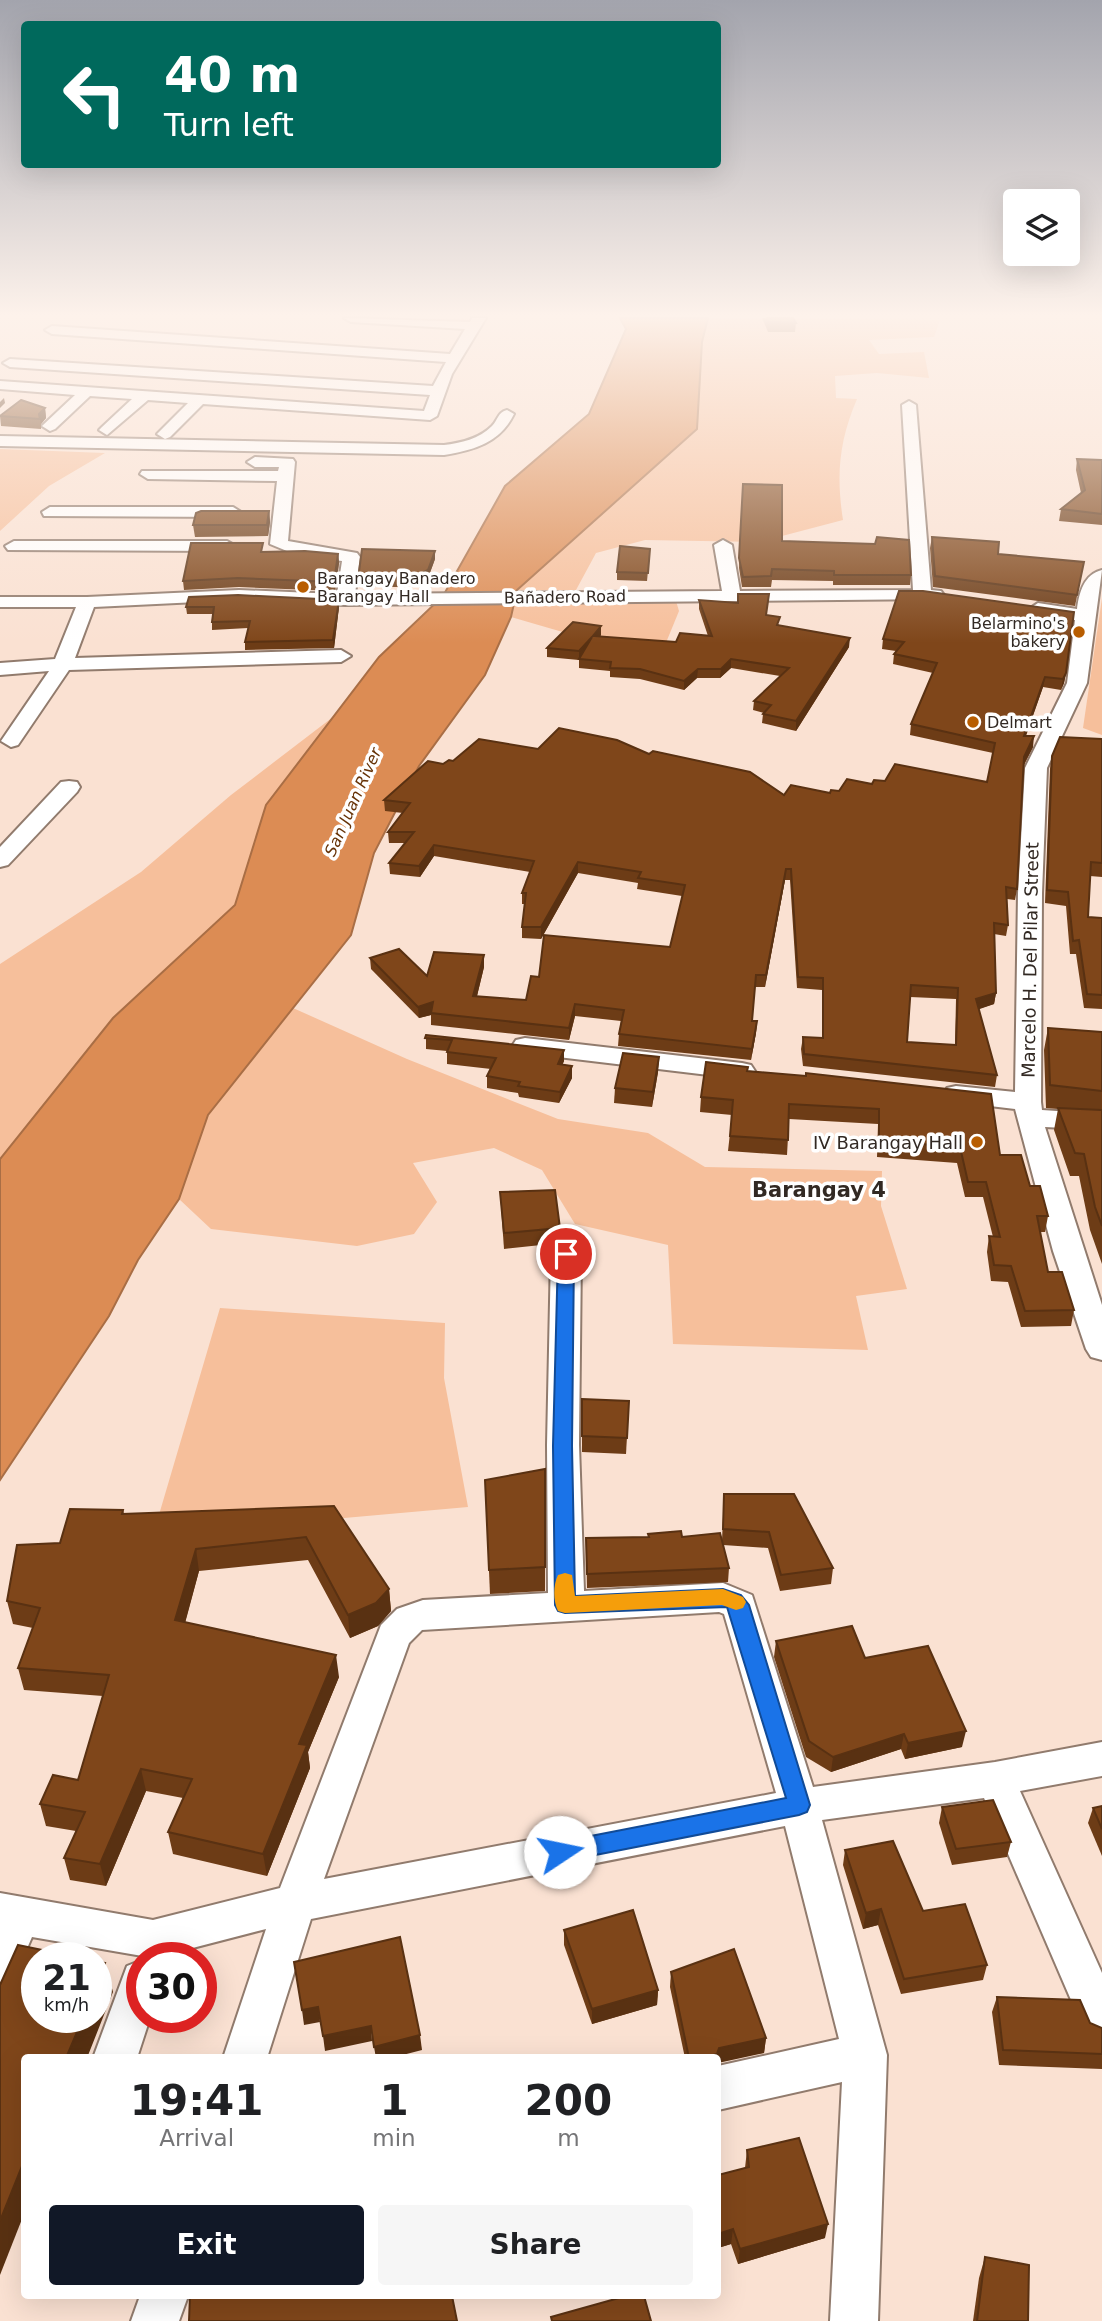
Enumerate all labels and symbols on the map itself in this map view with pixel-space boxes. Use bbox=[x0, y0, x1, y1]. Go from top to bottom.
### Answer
place label: Barangay Banadero Barangay Hall bbox=[317, 569, 476, 606]
marker: Barangay Banadero Barangay Hall bbox=[295, 579, 311, 595]
street label: Bañadero Road bbox=[504, 586, 626, 608]
place label: Belarmino's bakery bbox=[971, 614, 1065, 651]
marker: Belarmino's bakery bbox=[1071, 624, 1087, 640]
place label: Delmart bbox=[987, 713, 1052, 732]
marker: Delmart bbox=[965, 714, 981, 730]
water label: San Juan River bbox=[321, 744, 386, 859]
street label: Marcelo H. Del Pilar Street bbox=[1017, 842, 1043, 1078]
place label: IV Barangay Hall bbox=[813, 1132, 963, 1153]
marker: IV Barangay Hall bbox=[969, 1134, 985, 1150]
district label: Barangay 4 bbox=[752, 1178, 886, 1202]
pin bbox=[536, 1224, 596, 1284]
position arrow bbox=[523, 1815, 597, 1889]
speed limit sign: 30 bbox=[126, 1942, 217, 2033]

